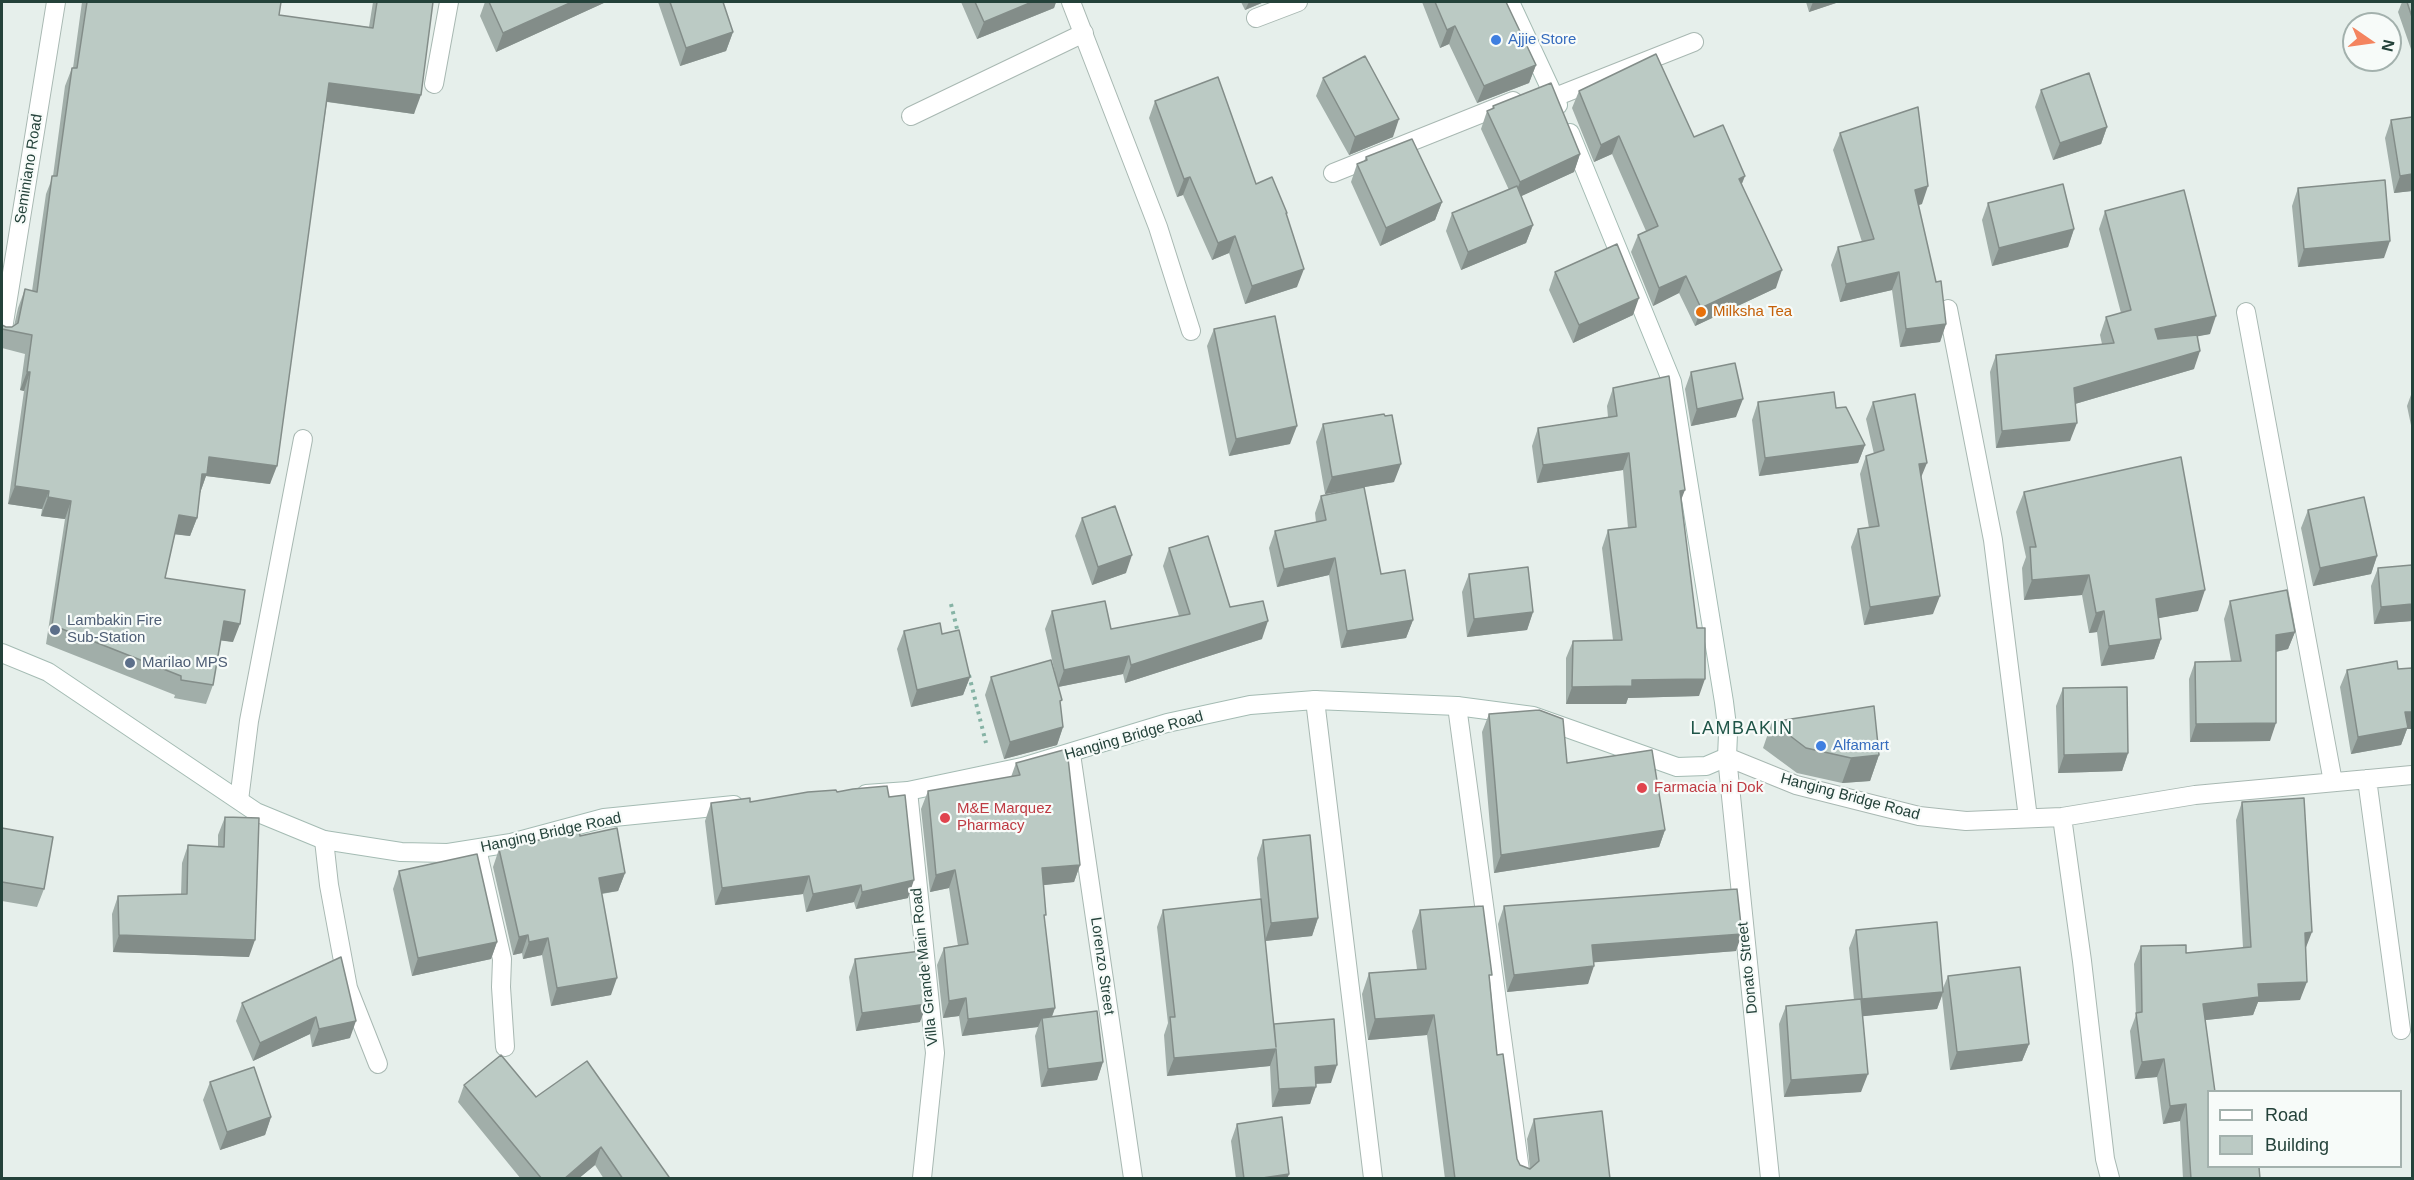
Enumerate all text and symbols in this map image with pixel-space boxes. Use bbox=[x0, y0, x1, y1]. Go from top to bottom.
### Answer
north arrow bbox=[2342, 12, 2402, 72]
place label: Ajjie Store bbox=[1508, 31, 1576, 49]
marker: Ajjie Store bbox=[1489, 33, 1503, 47]
text: N bbox=[2378, 38, 2398, 53]
street label: Seminiano Road bbox=[11, 113, 47, 225]
place label: Milksha Tea bbox=[1713, 303, 1792, 321]
marker: Milksha Tea bbox=[1694, 305, 1708, 319]
place label: Lambakin Fire Sub-Station bbox=[67, 612, 162, 647]
marker: Lambakin Fire Sub-Station bbox=[48, 623, 62, 637]
place label: Marilao MPS bbox=[142, 654, 228, 672]
marker: Marilao MPS bbox=[123, 656, 137, 670]
street label: Hanging Bridge Road bbox=[1063, 708, 1205, 764]
district label: LAMBAKIN bbox=[1690, 718, 1794, 740]
place label: Alfamart bbox=[1833, 737, 1889, 755]
marker: Alfamart bbox=[1814, 739, 1828, 753]
street label: Hanging Bridge Road bbox=[1778, 770, 1922, 824]
place label: Farmacia ni Dok bbox=[1654, 779, 1763, 797]
marker: Farmacia ni Dok bbox=[1635, 781, 1649, 795]
place label: M&E Marquez Pharmacy bbox=[957, 800, 1052, 835]
street label: Hanging Bridge Road bbox=[479, 809, 623, 857]
marker: M&E Marquez Pharmacy bbox=[938, 811, 952, 825]
street label: Villa Grande Main Road bbox=[908, 887, 942, 1047]
street label: Lorenzo Street bbox=[1086, 916, 1118, 1016]
street label: Donato Street bbox=[1734, 921, 1762, 1015]
legend bbox=[2207, 1090, 2402, 1168]
text: Road bbox=[2265, 1105, 2308, 1125]
text: Building bbox=[2265, 1135, 2329, 1155]

